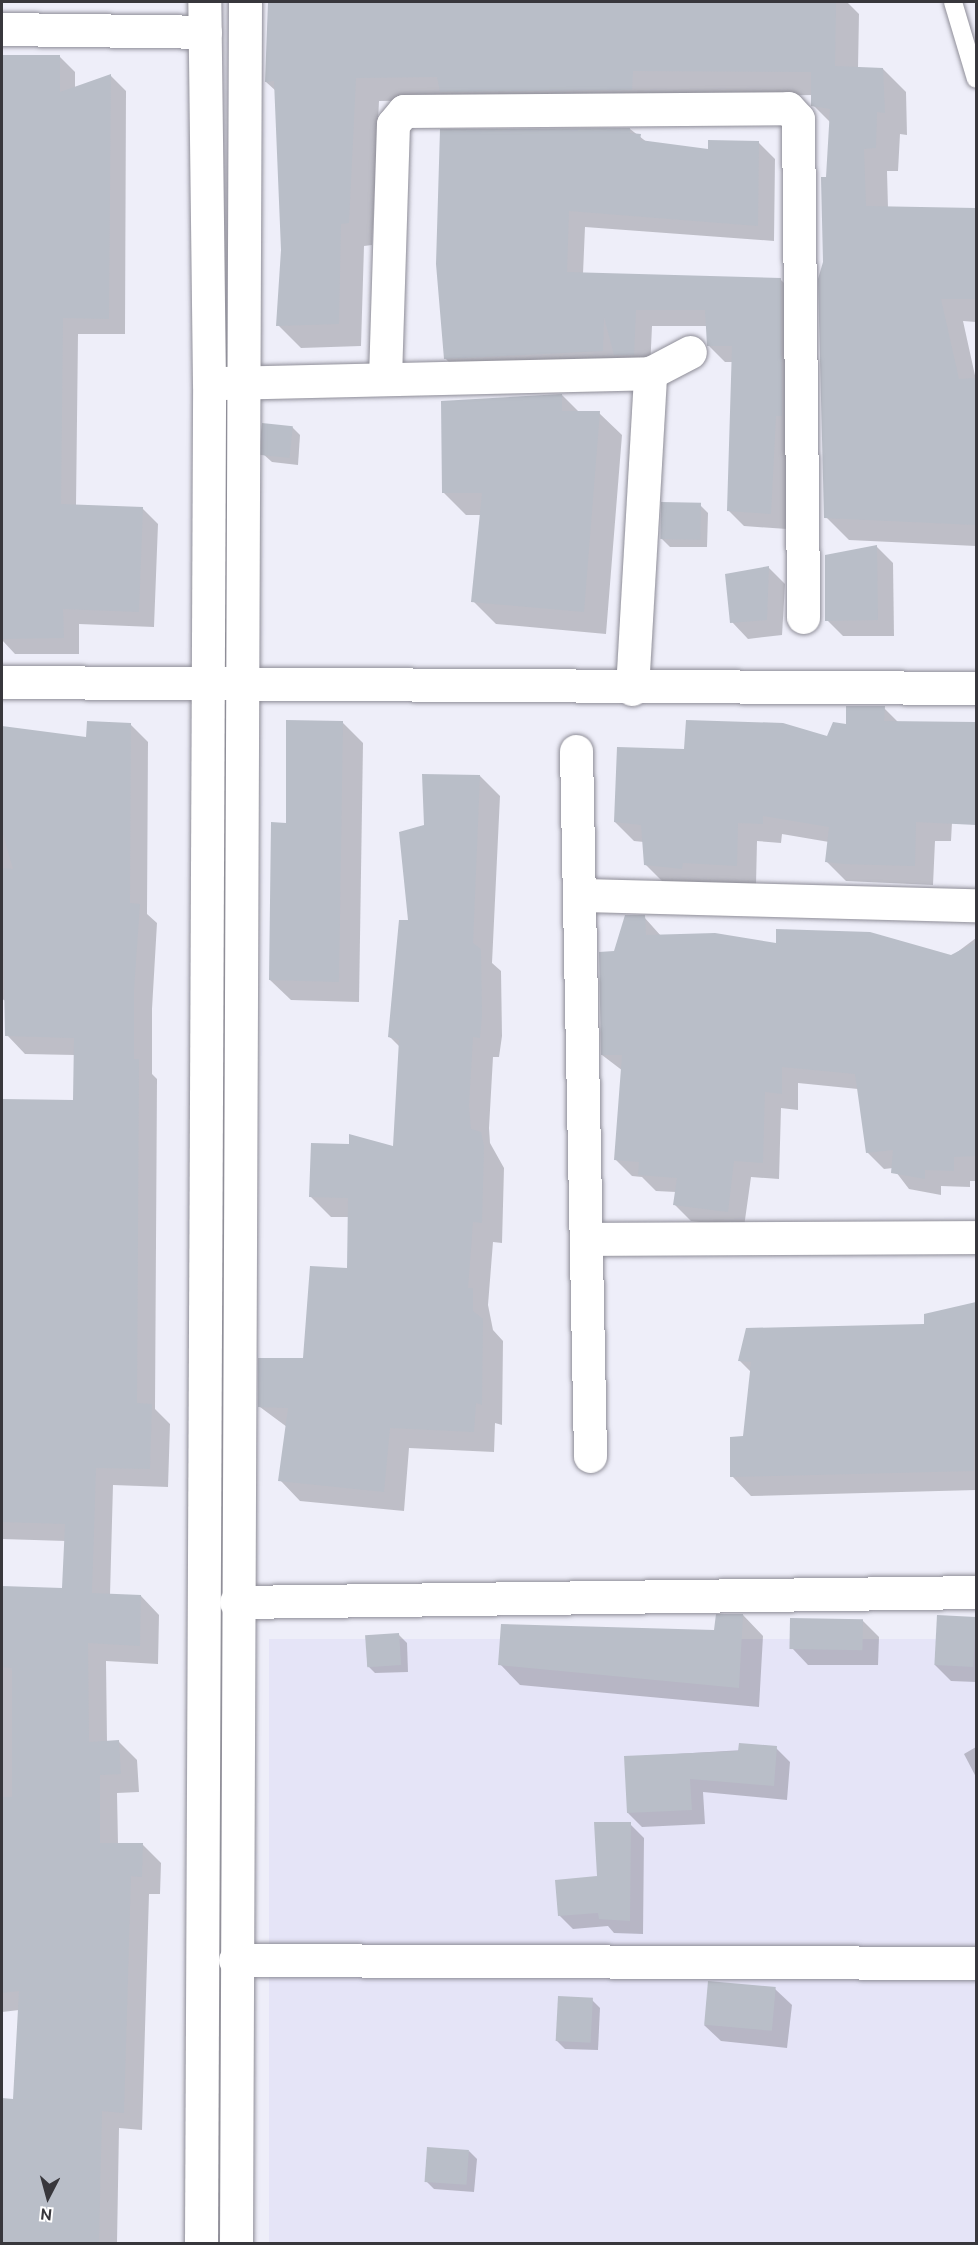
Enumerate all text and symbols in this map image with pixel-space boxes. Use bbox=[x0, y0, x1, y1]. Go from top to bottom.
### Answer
north arrow bbox=[18, 2167, 78, 2227]
text: N bbox=[39, 2205, 53, 2224]

